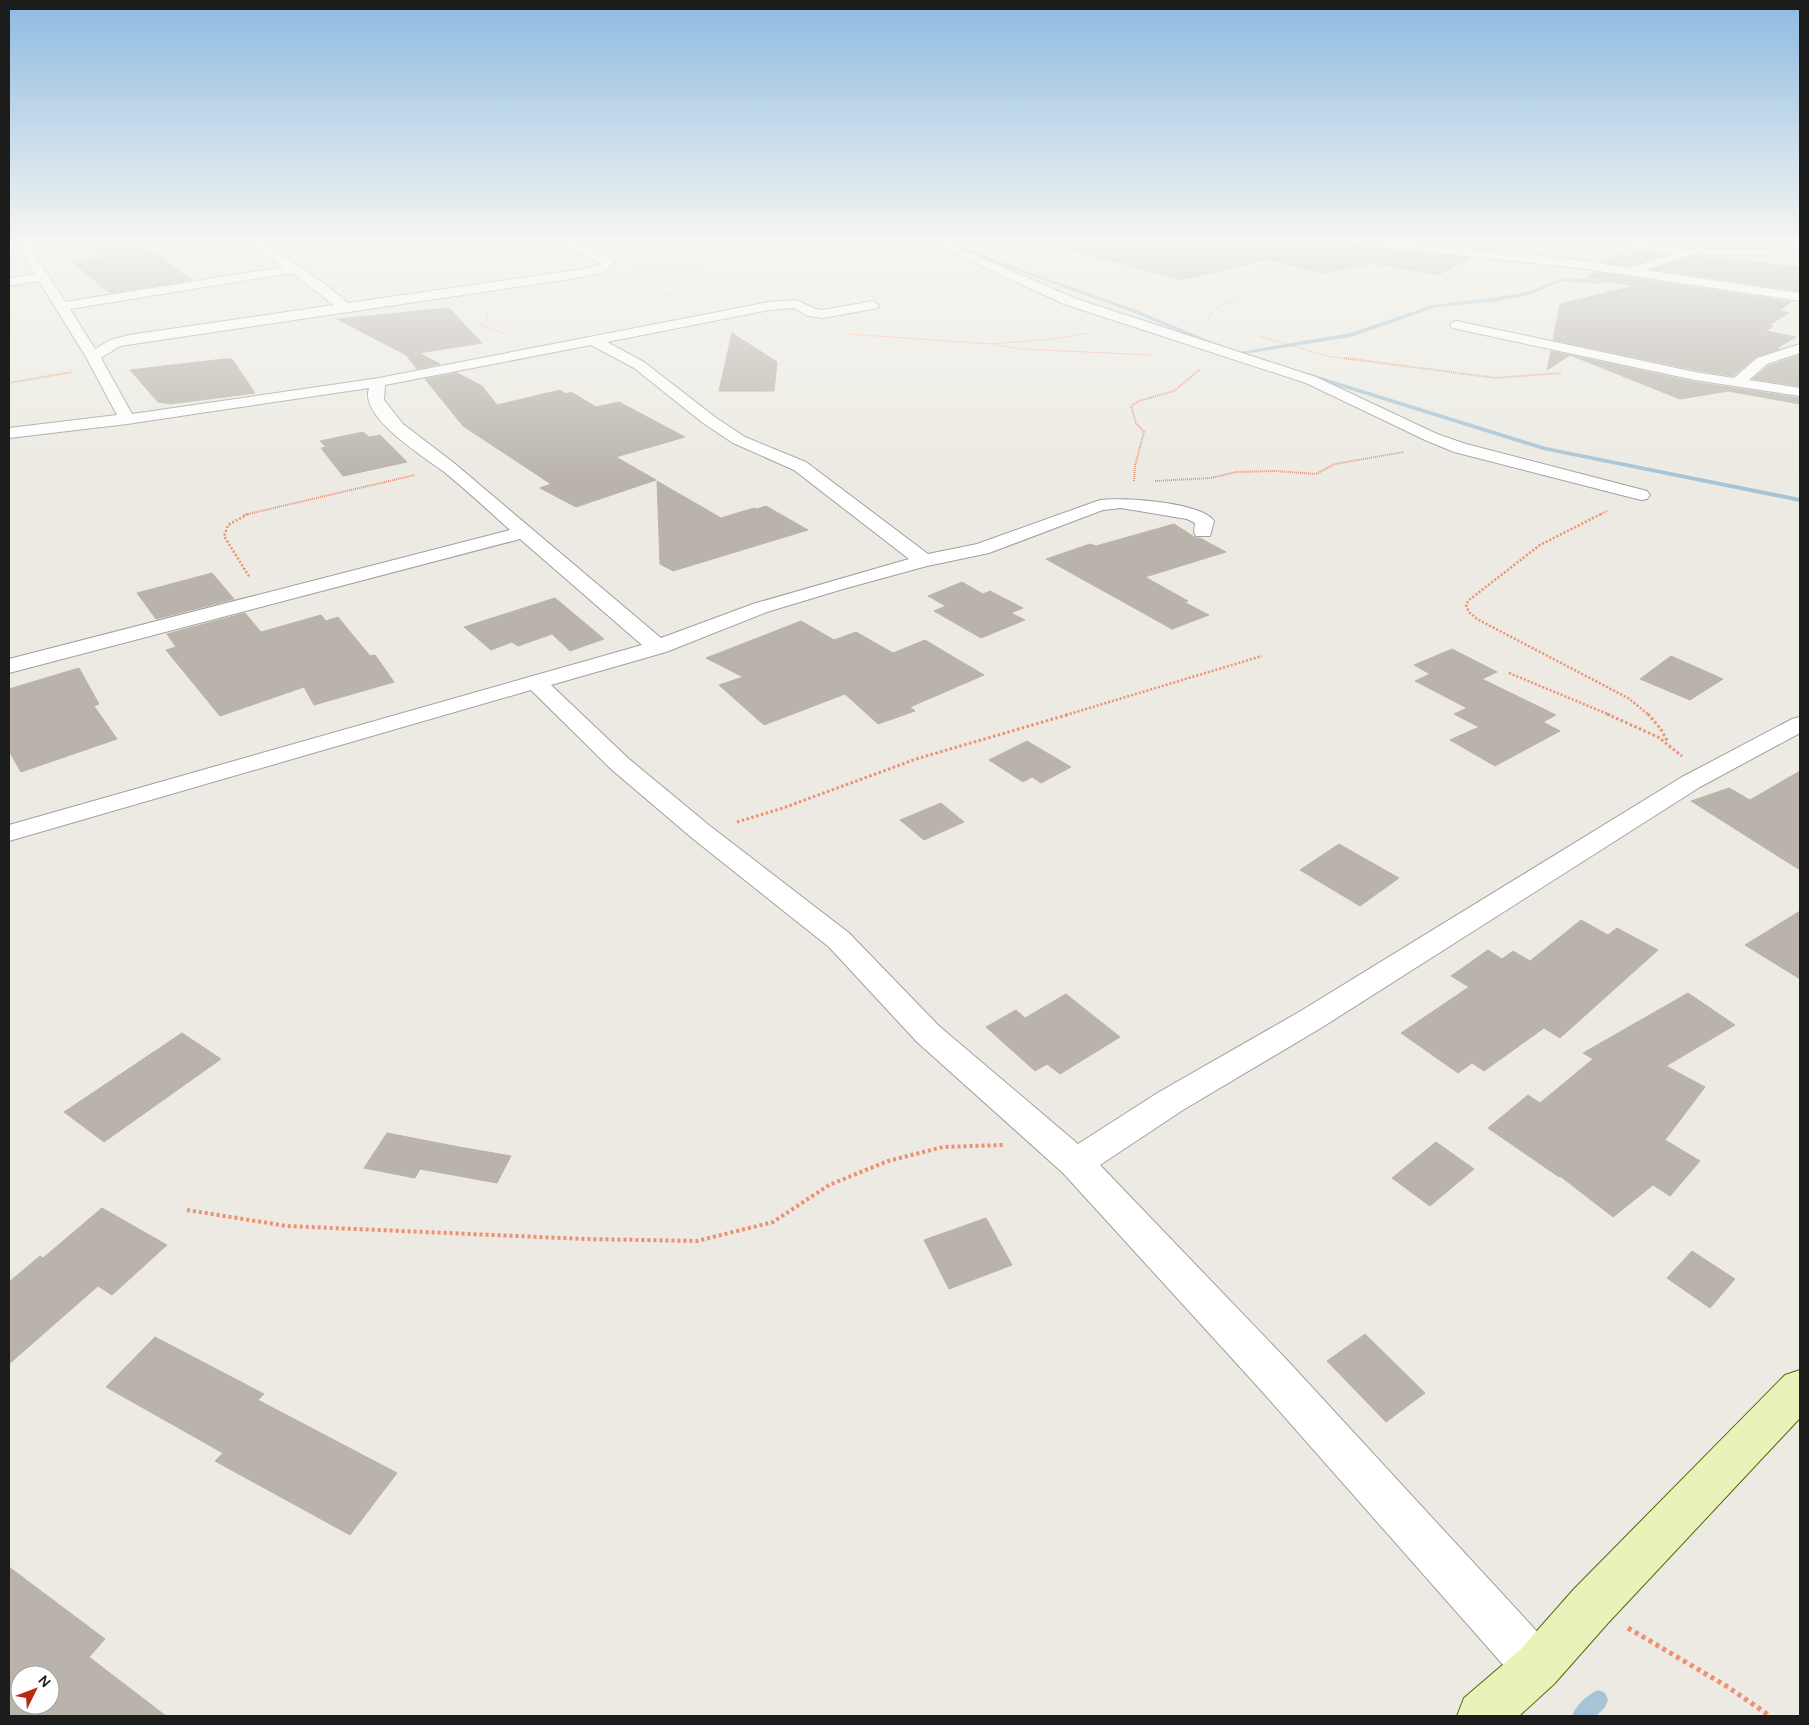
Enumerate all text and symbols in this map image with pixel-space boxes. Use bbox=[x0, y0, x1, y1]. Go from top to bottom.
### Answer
north arrow bbox=[10, 1665, 60, 1715]
text: N bbox=[35, 1671, 55, 1691]

